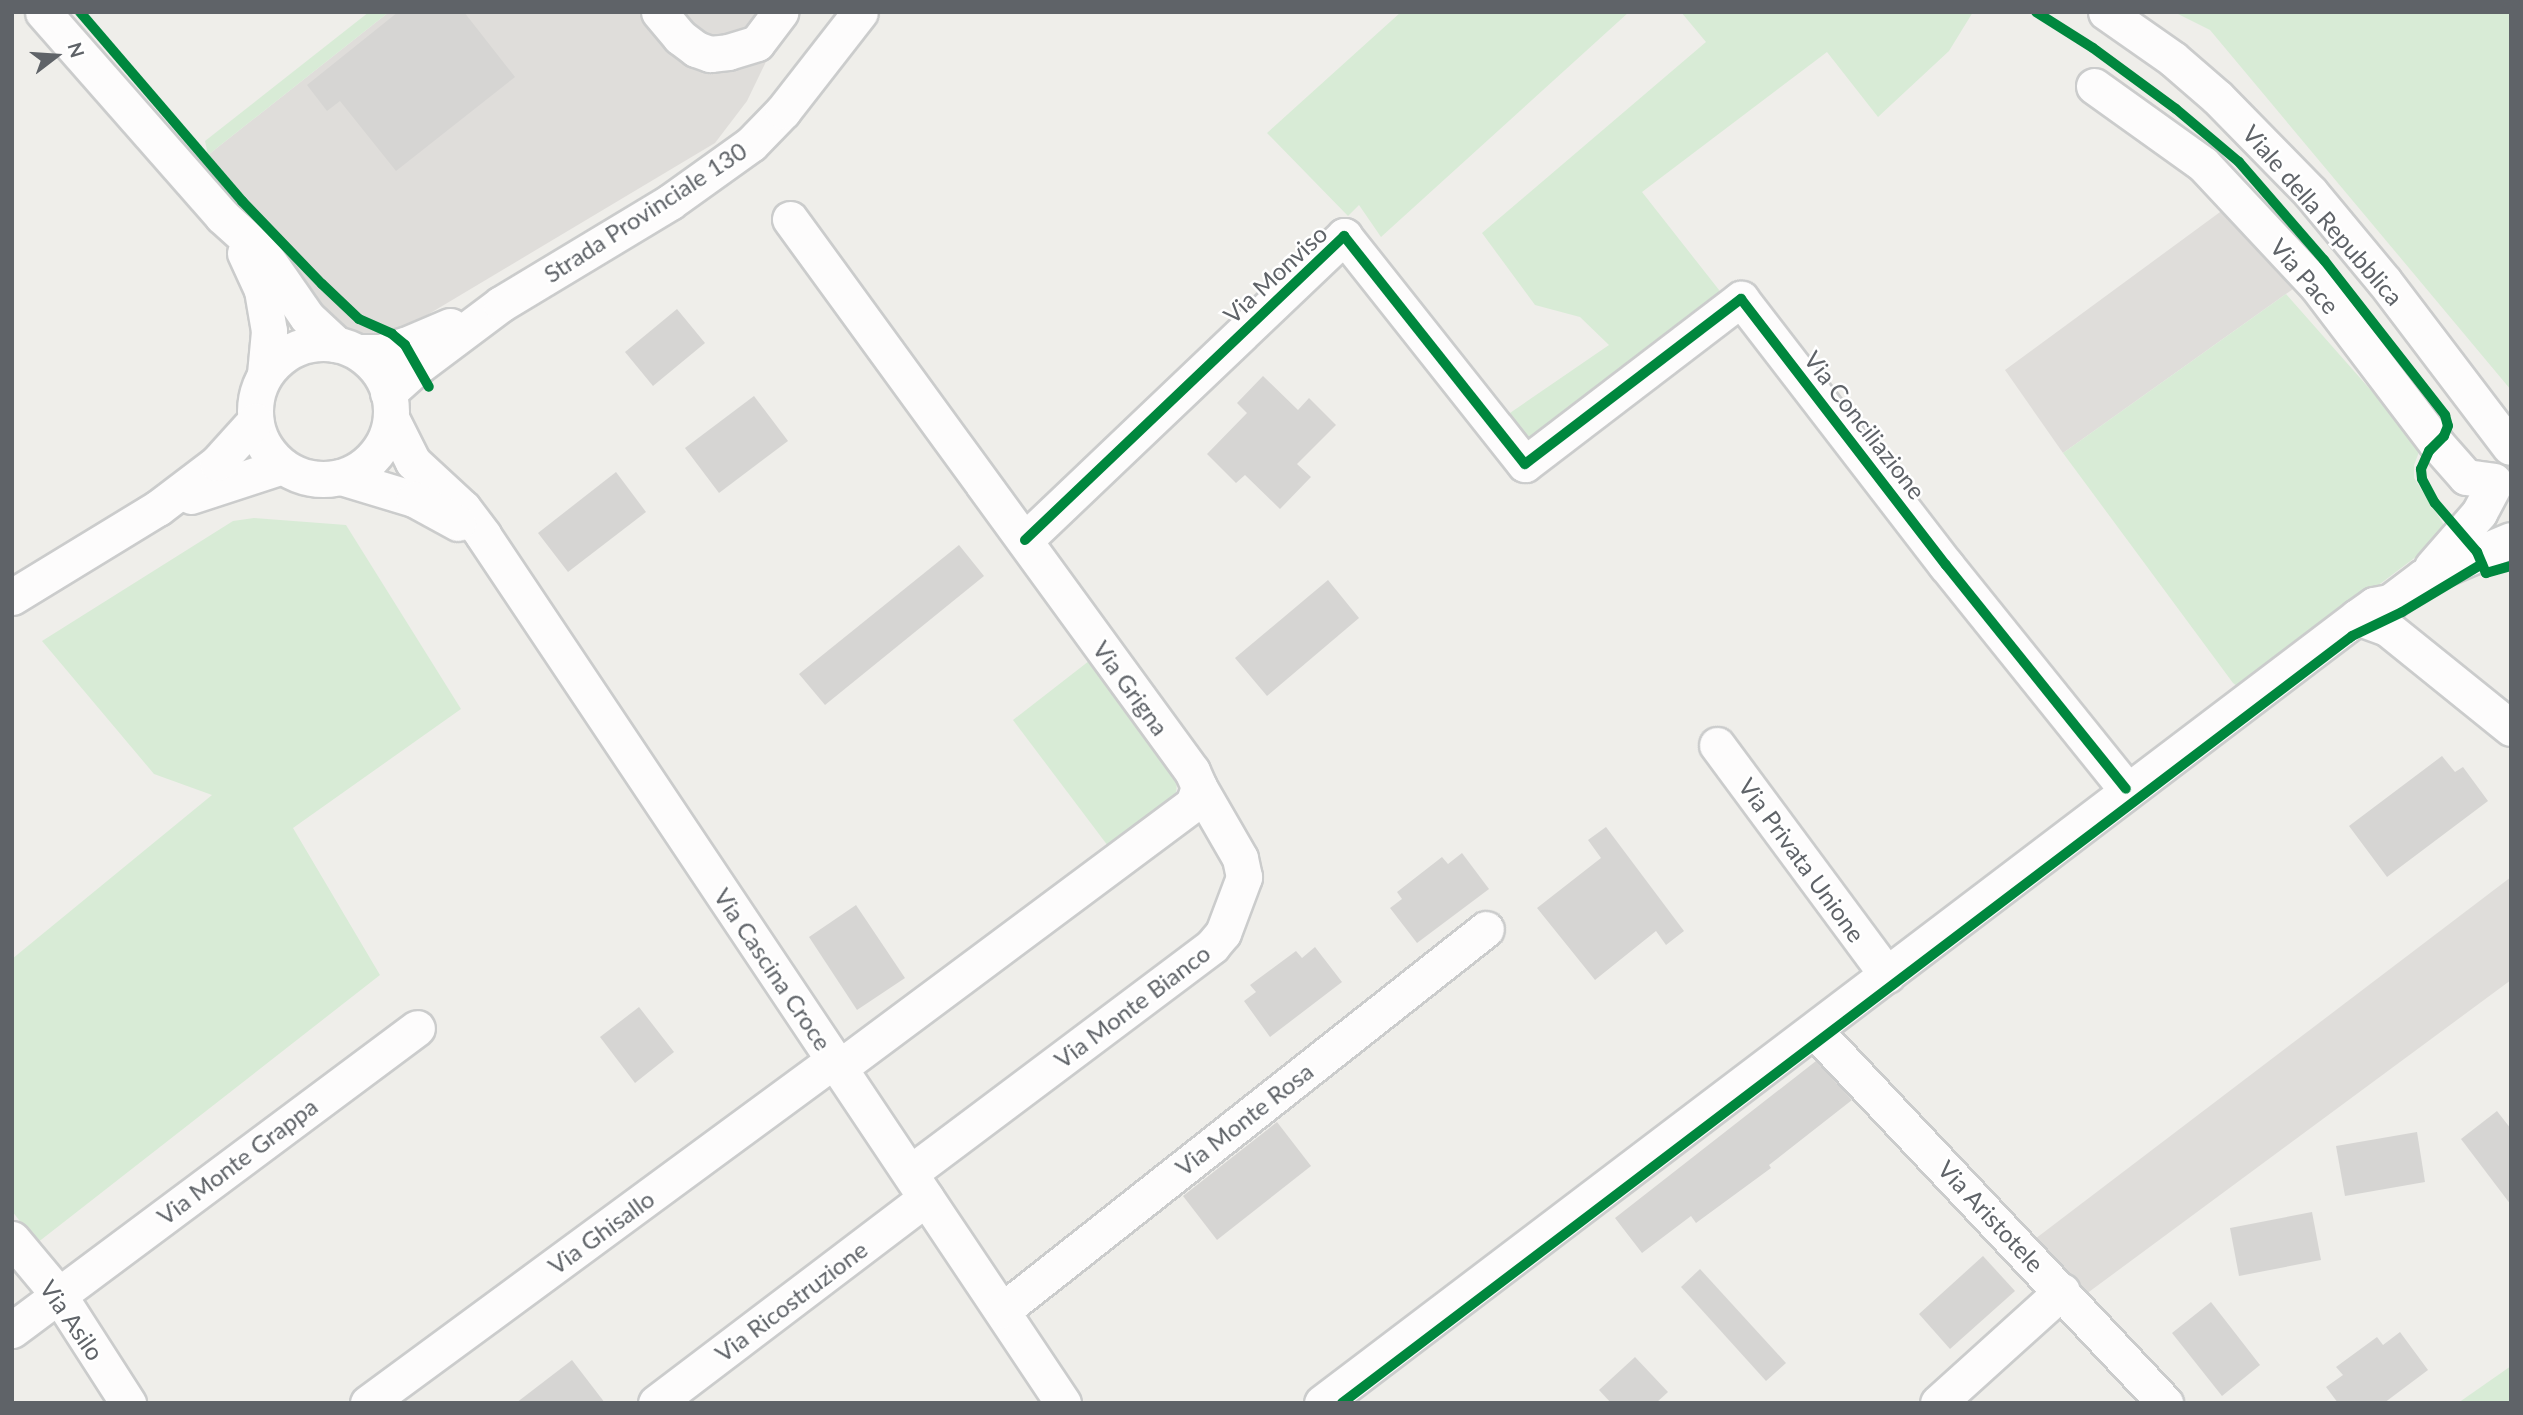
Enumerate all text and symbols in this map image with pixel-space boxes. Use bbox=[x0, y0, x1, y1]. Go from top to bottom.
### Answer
north arrow bbox=[21, 21, 91, 91]
text: N bbox=[63, 39, 90, 60]
street label: Viale della Repubblica bbox=[2237, 119, 2409, 311]
street label: Strada Provinciale 130 bbox=[538, 136, 752, 288]
street label: Via Monviso bbox=[1217, 219, 1333, 329]
street label: Via Pace bbox=[2265, 233, 2345, 319]
street label: Via Conciliazione bbox=[1798, 345, 1932, 505]
street label: Via Grigna bbox=[1087, 635, 1175, 741]
street label: Via Privata Unione bbox=[1733, 772, 1871, 948]
street label: Via Cascina Croce bbox=[708, 883, 838, 1055]
street label: Via Monte Bianco bbox=[1049, 938, 1215, 1074]
street label: Via Monte Rosa bbox=[1170, 1056, 1318, 1182]
street label: Via Monte Grappa bbox=[151, 1091, 323, 1231]
street label: Via Aristotele bbox=[1932, 1154, 2050, 1278]
street label: Via Ghisallo bbox=[542, 1184, 660, 1280]
street label: Via Ricostruzione bbox=[709, 1234, 873, 1368]
street label: Via Asilo bbox=[34, 1274, 110, 1366]

